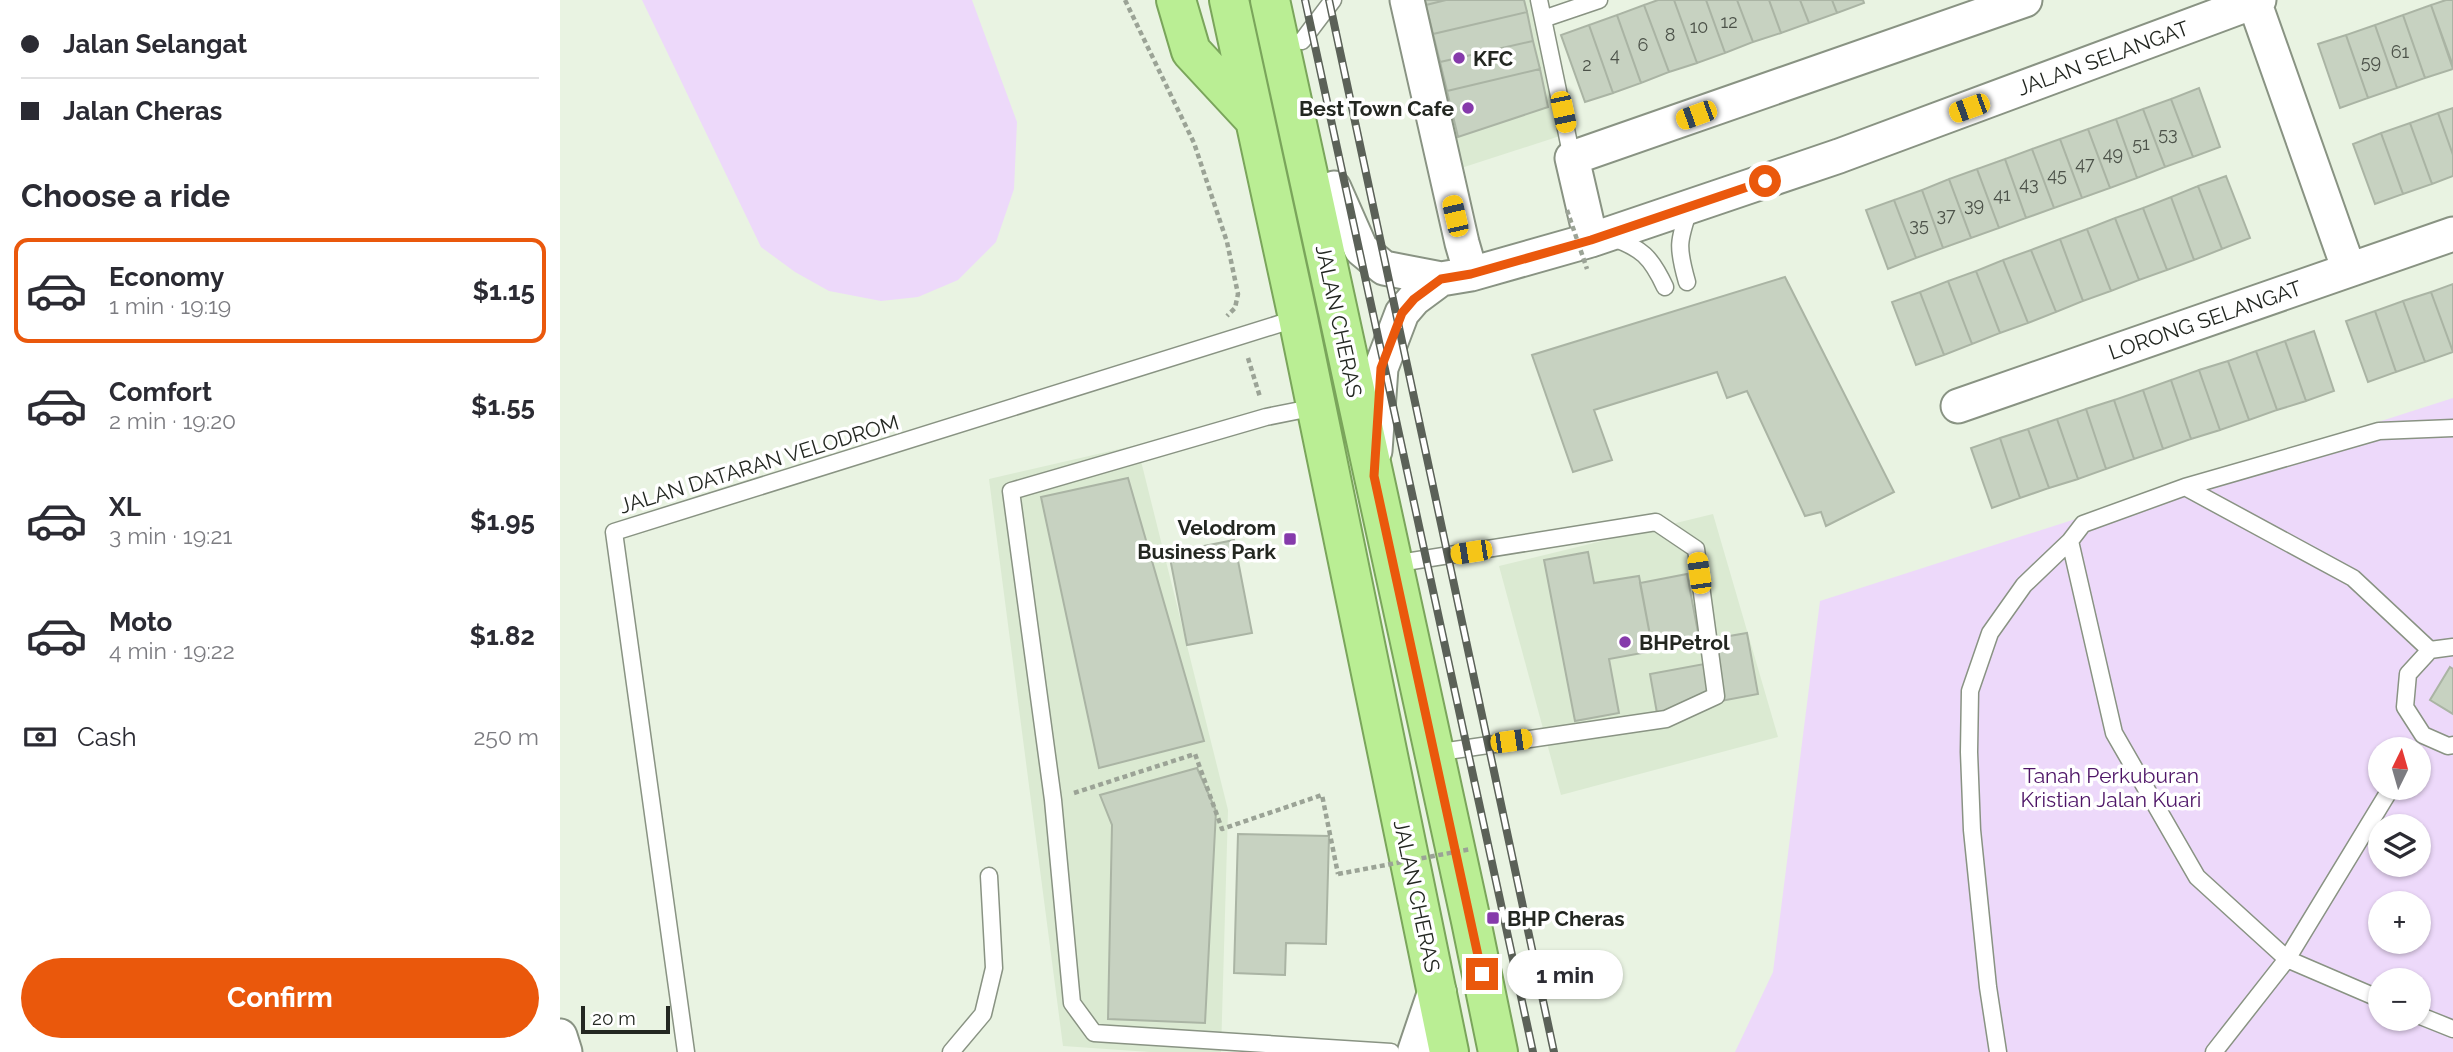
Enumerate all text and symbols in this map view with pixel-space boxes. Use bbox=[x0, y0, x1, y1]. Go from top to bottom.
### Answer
house number: 12 bbox=[1720, 11, 1738, 32]
street label: JALAN SELANGAT bbox=[2014, 15, 2192, 101]
house number: 10 bbox=[1690, 16, 1708, 37]
house number: 8 bbox=[1665, 24, 1675, 45]
text: Jalan Selangat bbox=[63, 29, 247, 59]
house number: 6 bbox=[1638, 34, 1649, 55]
house number: 61 bbox=[2391, 41, 2410, 62]
house number: 4 bbox=[1610, 44, 1620, 65]
place label: KFC bbox=[1473, 46, 1513, 71]
marker: KFC bbox=[1451, 50, 1467, 66]
house number: 59 bbox=[2361, 51, 2381, 72]
house number: 2 bbox=[1582, 54, 1592, 75]
car bbox=[1549, 89, 1578, 135]
car bbox=[1946, 91, 1993, 125]
text: Jalan Cheras bbox=[63, 96, 222, 126]
place label: Best Town Cafe bbox=[1299, 96, 1454, 121]
car bbox=[1673, 98, 1720, 132]
marker: Best Town Cafe bbox=[1460, 100, 1476, 116]
house number: 53 bbox=[2158, 123, 2178, 144]
house number: 51 bbox=[2132, 133, 2150, 154]
house number: 49 bbox=[2103, 143, 2123, 164]
house number: 47 bbox=[2075, 153, 2095, 174]
house number: 45 bbox=[2047, 164, 2067, 185]
route start bbox=[1749, 165, 1781, 197]
house number: 43 bbox=[2019, 173, 2039, 194]
text: Choose a ride bbox=[21, 177, 230, 214]
house number: 41 bbox=[1993, 184, 2011, 205]
car bbox=[1441, 193, 1470, 239]
house number: 39 bbox=[1964, 194, 1984, 215]
house number: 37 bbox=[1936, 204, 1956, 225]
house number: 35 bbox=[1909, 214, 1929, 235]
street label: JALAN CHERAS bbox=[1311, 243, 1367, 400]
icon: car bbox=[25, 259, 88, 322]
text: Economy bbox=[109, 262, 224, 292]
street label: LORONG SELANGAT bbox=[2105, 275, 2305, 365]
text: $1.15 bbox=[473, 276, 535, 306]
text: 1 min · 19:19 bbox=[109, 292, 231, 319]
icon: car bbox=[25, 374, 88, 437]
text: Comfort bbox=[109, 377, 212, 407]
text: $1.55 bbox=[471, 391, 535, 421]
text: 2 min · 19:20 bbox=[109, 407, 236, 434]
street label: JALAN DATARAN VELODROM bbox=[616, 410, 902, 518]
icon: car bbox=[25, 489, 88, 552]
text: XL bbox=[109, 492, 141, 522]
text: $1.95 bbox=[470, 506, 535, 536]
place label: Velodrom Business Park bbox=[1137, 515, 1276, 564]
text: 3 min · 19:21 bbox=[109, 522, 232, 549]
marker: Velodrom Business Park bbox=[1282, 531, 1298, 547]
car bbox=[1449, 538, 1494, 566]
car bbox=[1686, 551, 1713, 595]
icon: car bbox=[25, 604, 88, 667]
text: Moto bbox=[109, 607, 172, 637]
text: $1.82 bbox=[469, 621, 535, 651]
place label: BHPetrol bbox=[1639, 630, 1730, 655]
marker: BHPetrol bbox=[1617, 634, 1633, 650]
text: 4 min · 19:22 bbox=[109, 637, 235, 664]
icon: cash bbox=[21, 718, 59, 756]
text: Cash bbox=[77, 722, 137, 752]
text: 250 m bbox=[473, 723, 539, 750]
car bbox=[1489, 728, 1534, 754]
north arrow bbox=[2368, 737, 2431, 800]
map controls bbox=[2368, 737, 2431, 1031]
park label: Tanah Perkuburan Kristian Jalan Kuari bbox=[2021, 763, 2201, 812]
button: layers bbox=[2368, 814, 2431, 877]
street label: JALAN CHERAS bbox=[1389, 818, 1445, 975]
button: + bbox=[2368, 891, 2431, 954]
place label: BHP Cheras bbox=[1507, 906, 1625, 931]
marker: BHP Cheras bbox=[1485, 910, 1501, 926]
callout: 1 min bbox=[1506, 950, 1622, 998]
button: Confirm bbox=[21, 958, 539, 1038]
route end bbox=[1466, 958, 1498, 990]
text: 1 min bbox=[1536, 961, 1594, 988]
button: − bbox=[2368, 968, 2431, 1031]
scale bar bbox=[581, 1003, 670, 1035]
text: 20 m bbox=[592, 1007, 636, 1029]

